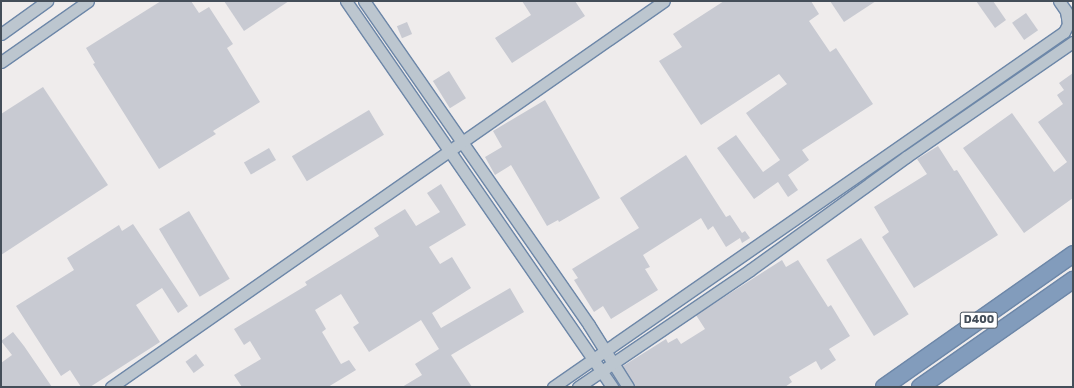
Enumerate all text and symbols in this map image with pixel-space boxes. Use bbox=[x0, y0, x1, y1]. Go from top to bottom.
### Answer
road number: D400 bbox=[959, 311, 999, 329]

